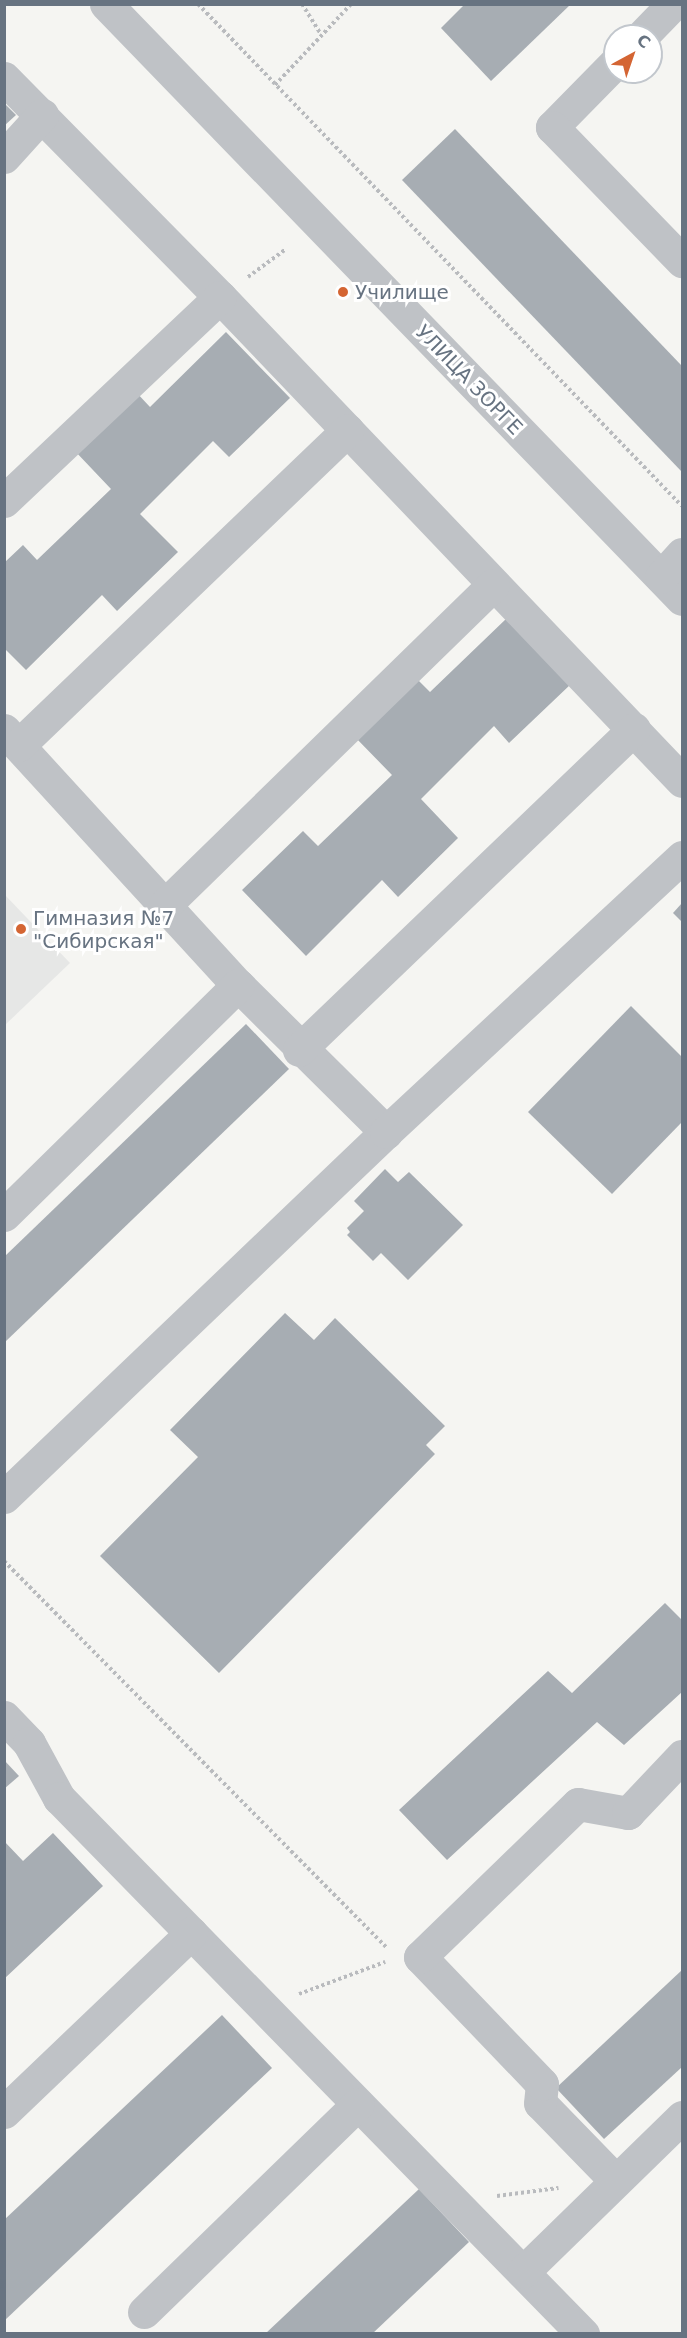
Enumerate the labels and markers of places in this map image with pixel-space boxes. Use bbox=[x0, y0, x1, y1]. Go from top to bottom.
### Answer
place label: Училище bbox=[355, 280, 449, 304]
marker: Училище bbox=[336, 285, 350, 299]
place label: Гимназия №7 "Сибирская" bbox=[33, 906, 174, 953]
marker: Гимназия №7 "Сибирская" bbox=[14, 922, 28, 936]

